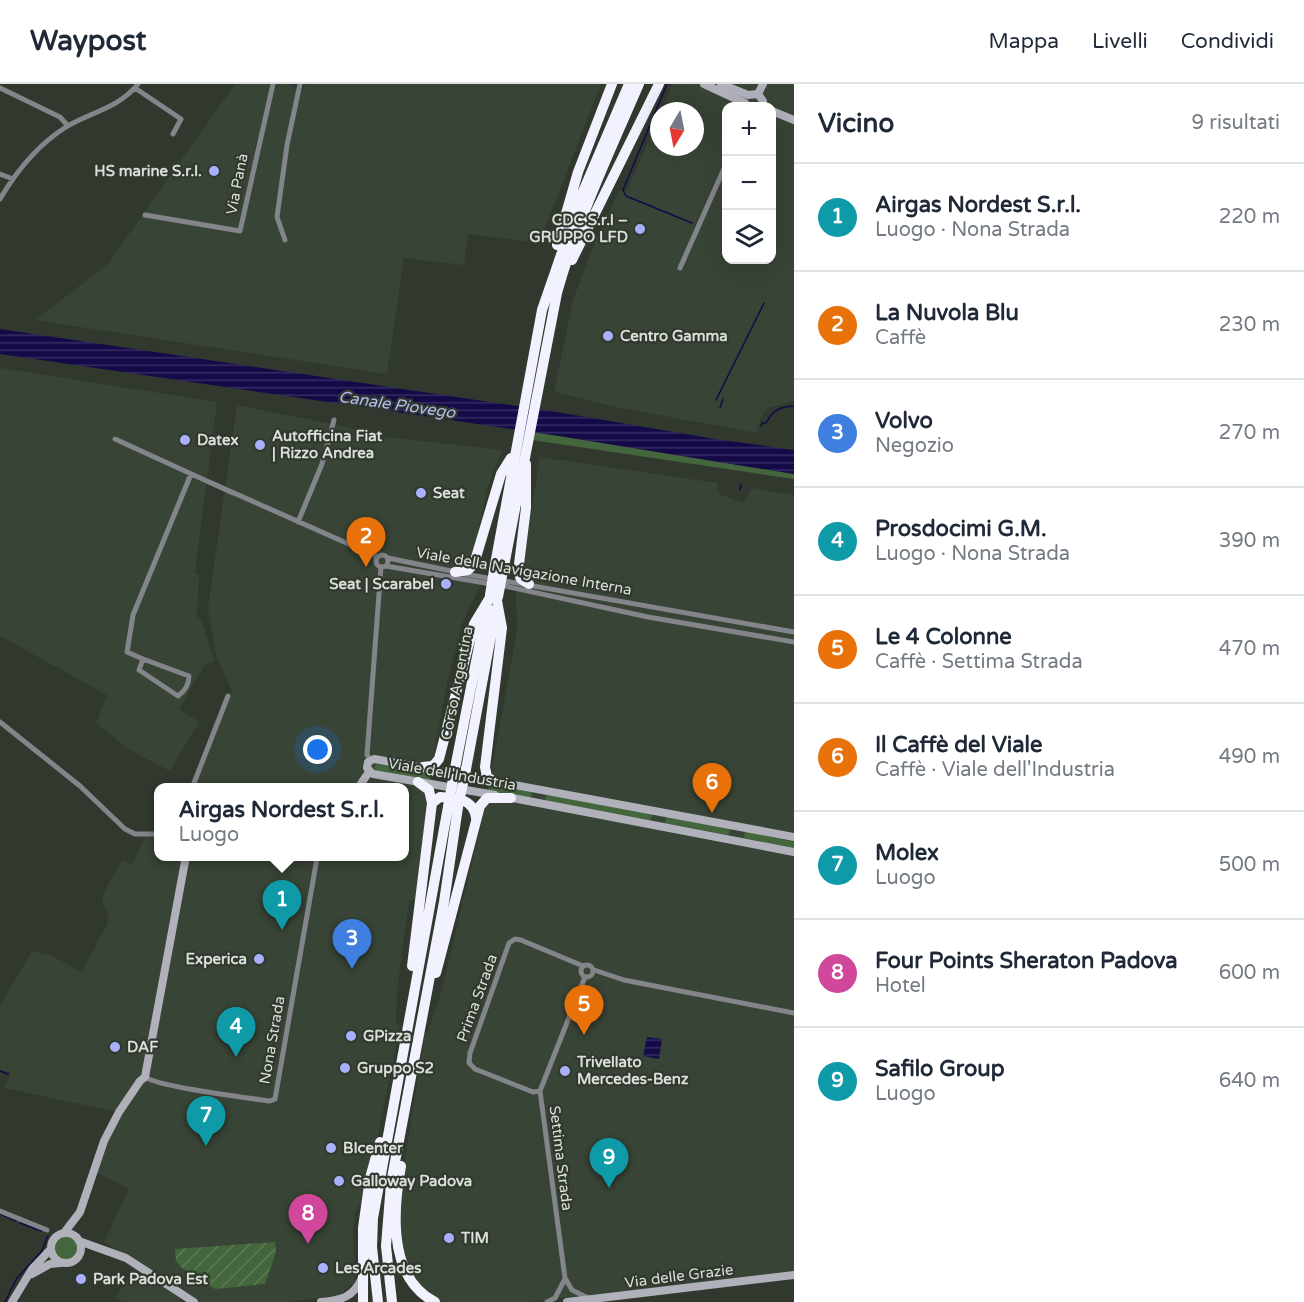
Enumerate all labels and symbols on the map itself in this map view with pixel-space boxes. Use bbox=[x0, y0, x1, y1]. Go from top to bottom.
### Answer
north arrow bbox=[650, 102, 704, 156]
street label: Via Panà bbox=[222, 152, 252, 216]
place label: HS marine S.r.l. bbox=[94, 162, 202, 180]
marker: HS marine S.r.l. bbox=[207, 164, 221, 178]
place label: CDC S.r.l – GRUPPO LFD bbox=[529, 211, 628, 246]
marker: CDC S.r.l – GRUPPO LFD bbox=[633, 222, 647, 236]
place label: Centro Gamma bbox=[620, 327, 728, 345]
marker: Centro Gamma bbox=[601, 329, 615, 343]
water label: Canale Piovego bbox=[337, 387, 458, 423]
place label: Autofficina Fiat | Rizzo Andrea bbox=[272, 427, 382, 462]
place label: Datex bbox=[197, 431, 239, 449]
marker: Datex bbox=[178, 433, 192, 447]
marker: Autofficina Fiat | Rizzo Andrea bbox=[253, 438, 267, 452]
place label: Seat bbox=[433, 484, 465, 502]
marker: Seat bbox=[414, 486, 428, 500]
pin: 2 bbox=[346, 518, 386, 567]
street label: Viale della Navigazione Interna bbox=[415, 543, 633, 599]
place label: Seat | Scarabel bbox=[329, 575, 434, 593]
marker: Seat | Scarabel bbox=[439, 577, 453, 591]
street label: Corso Argentina bbox=[437, 624, 477, 742]
your location bbox=[303, 735, 332, 764]
street label: Viale dell'Industria bbox=[386, 754, 518, 794]
pin: 6 bbox=[692, 764, 732, 813]
pin: 1 bbox=[262, 880, 302, 930]
pin: 3 bbox=[332, 920, 372, 969]
place label: Experica bbox=[185, 950, 247, 969]
marker: Experica bbox=[252, 952, 266, 966]
street label: Prima Strada bbox=[453, 952, 501, 1044]
pin: 5 bbox=[564, 986, 604, 1035]
street label: Nona Strada bbox=[255, 995, 289, 1085]
pin: 4 bbox=[216, 1008, 256, 1057]
place label: GPizza bbox=[363, 1027, 411, 1045]
marker: GPizza bbox=[344, 1029, 358, 1043]
place label: DAF bbox=[127, 1038, 158, 1056]
marker: DAF bbox=[108, 1040, 122, 1054]
place label: Trivellato Mercedes-Benz bbox=[576, 1053, 689, 1088]
place label: Gruppo S2 bbox=[357, 1059, 434, 1078]
marker: Gruppo S2 bbox=[338, 1061, 352, 1075]
marker: Trivellato Mercedes-Benz bbox=[558, 1064, 572, 1078]
pin: 7 bbox=[186, 1096, 226, 1146]
street label: Settima Strada bbox=[546, 1104, 576, 1212]
pin: 9 bbox=[590, 1138, 628, 1188]
place label: BIcenter bbox=[343, 1139, 403, 1157]
marker: BIcenter bbox=[324, 1141, 338, 1155]
place label: Galloway Padova bbox=[351, 1172, 472, 1191]
marker: Galloway Padova bbox=[332, 1174, 346, 1188]
pin: 8 bbox=[288, 1194, 328, 1244]
place label: TIM bbox=[460, 1229, 489, 1247]
marker: TIM bbox=[442, 1231, 456, 1245]
place label: Les Arcades bbox=[335, 1259, 421, 1277]
street label: Via delle Grazie bbox=[624, 1260, 734, 1292]
marker: Les Arcades bbox=[316, 1261, 330, 1275]
place label: Park Padova Est bbox=[93, 1270, 208, 1288]
marker: Park Padova Est bbox=[74, 1272, 88, 1286]

